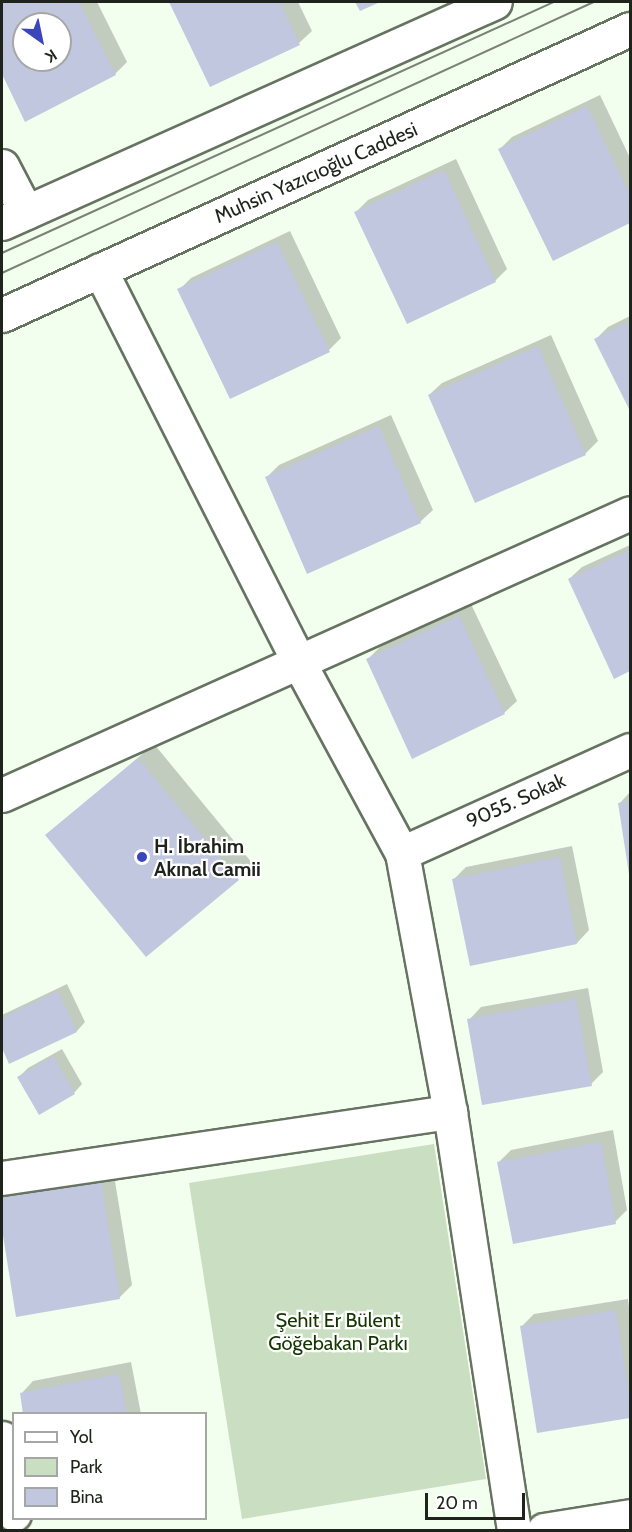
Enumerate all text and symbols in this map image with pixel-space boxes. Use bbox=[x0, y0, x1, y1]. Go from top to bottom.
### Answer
north arrow bbox=[12, 12, 72, 72]
text: K bbox=[42, 45, 60, 67]
street label: Muhsin Yazıcıoğlu Caddesi bbox=[211, 117, 421, 229]
street label: 9055. Sokak bbox=[463, 769, 569, 833]
place label: H. İbrahim Akınal Camii bbox=[154, 834, 261, 881]
marker: H. İbrahim Akınal Camii bbox=[135, 850, 149, 864]
park label: Şehit Er Bülent Göğebakan Parkı bbox=[268, 1308, 408, 1355]
legend bbox=[12, 1412, 207, 1520]
text: Yol bbox=[70, 1426, 93, 1448]
text: Park bbox=[70, 1456, 102, 1478]
scale bar bbox=[428, 1481, 528, 1519]
text: Bina bbox=[70, 1486, 103, 1508]
text: 20 m bbox=[436, 1492, 478, 1514]

